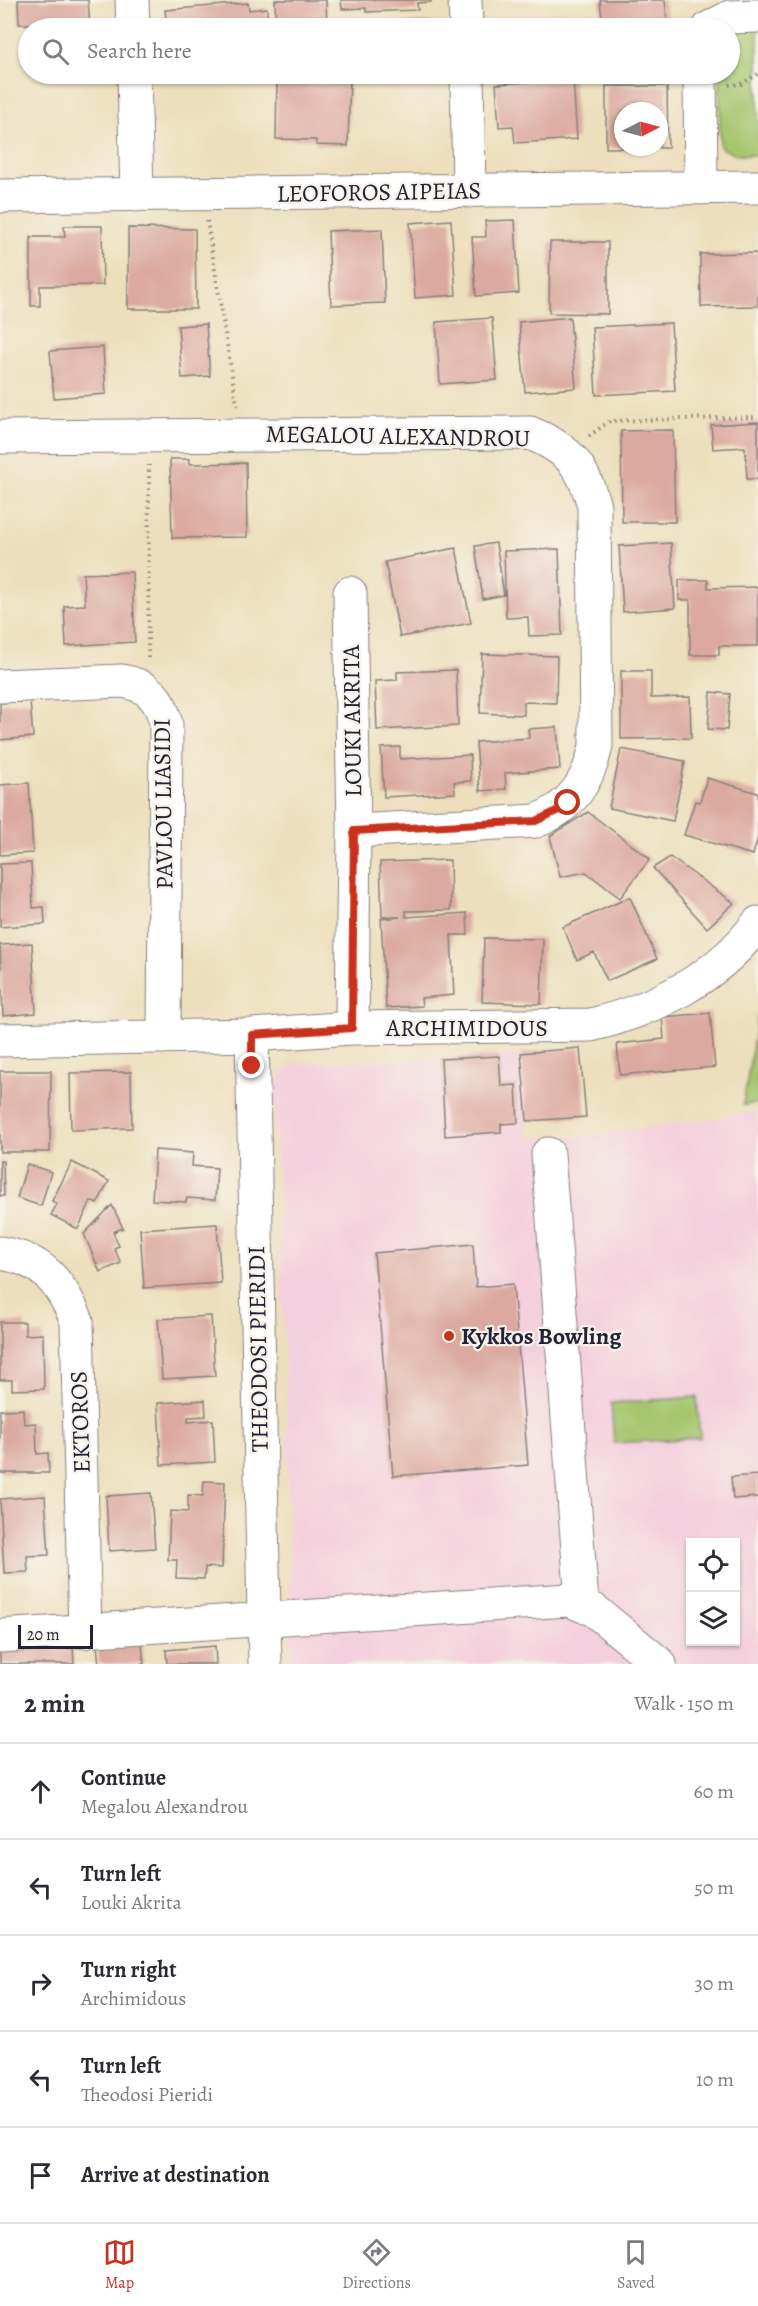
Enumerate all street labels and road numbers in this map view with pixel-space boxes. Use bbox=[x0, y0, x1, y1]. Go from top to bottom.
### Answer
street label: LEOFOROS AIPEIAS bbox=[277, 174, 481, 210]
street label: MEGALOU ALEXANDROU bbox=[265, 418, 531, 454]
street label: LOUKI AKRITA bbox=[335, 644, 369, 797]
street label: PAVLOU LIASIDI bbox=[146, 718, 180, 890]
street label: ARCHIMIDOUS bbox=[385, 1012, 548, 1044]
street label: THEODOSI PIERIDI bbox=[240, 1246, 276, 1452]
street label: EKTOROS bbox=[62, 1370, 98, 1474]

